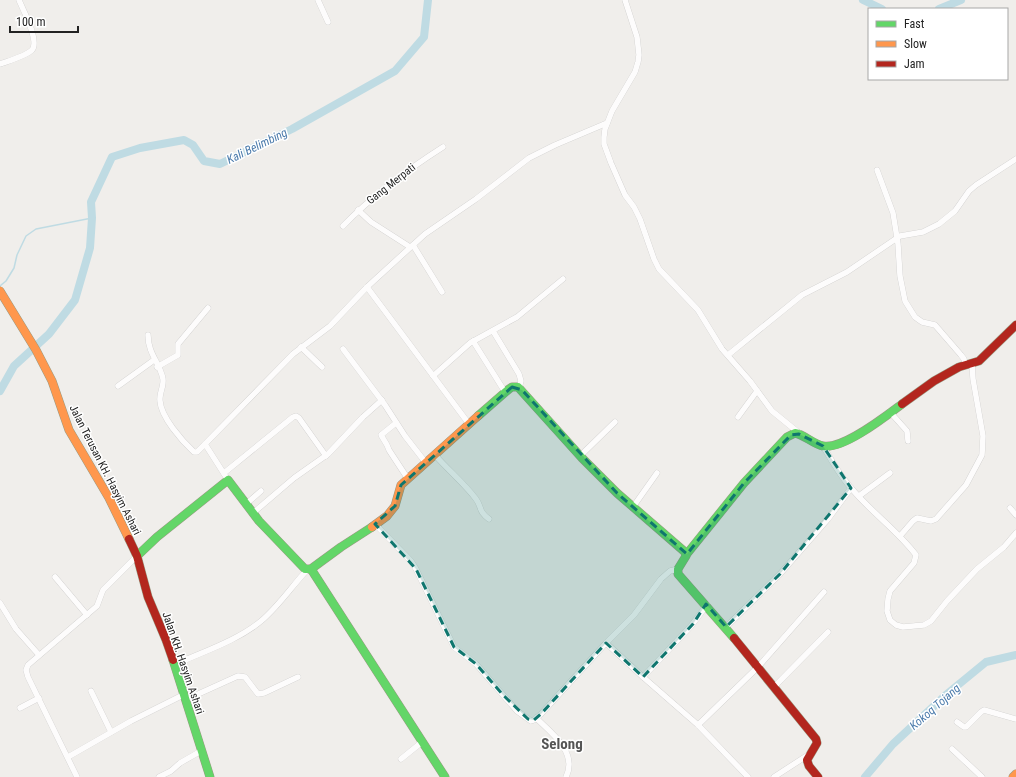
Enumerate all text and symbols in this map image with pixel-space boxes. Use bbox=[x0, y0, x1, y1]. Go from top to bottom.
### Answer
scale bar bbox=[10, 8, 78, 34]
legend bbox=[868, 8, 1008, 80]
text: 100 m bbox=[16, 15, 46, 29]
text: Fast bbox=[904, 17, 925, 31]
text: Slow bbox=[904, 37, 927, 51]
text: Jam bbox=[904, 57, 925, 71]
water label: Kali Belimbing bbox=[224, 125, 290, 167]
street label: Gang Merpati bbox=[364, 161, 418, 207]
street label: Jalan Terusan KH. Hasyim Ashari bbox=[66, 403, 144, 537]
street label: Jalan KH. Hasyim Ashari bbox=[159, 610, 207, 716]
water label: Kokoq Tojang bbox=[907, 681, 963, 733]
district label: Selong bbox=[541, 735, 583, 753]

